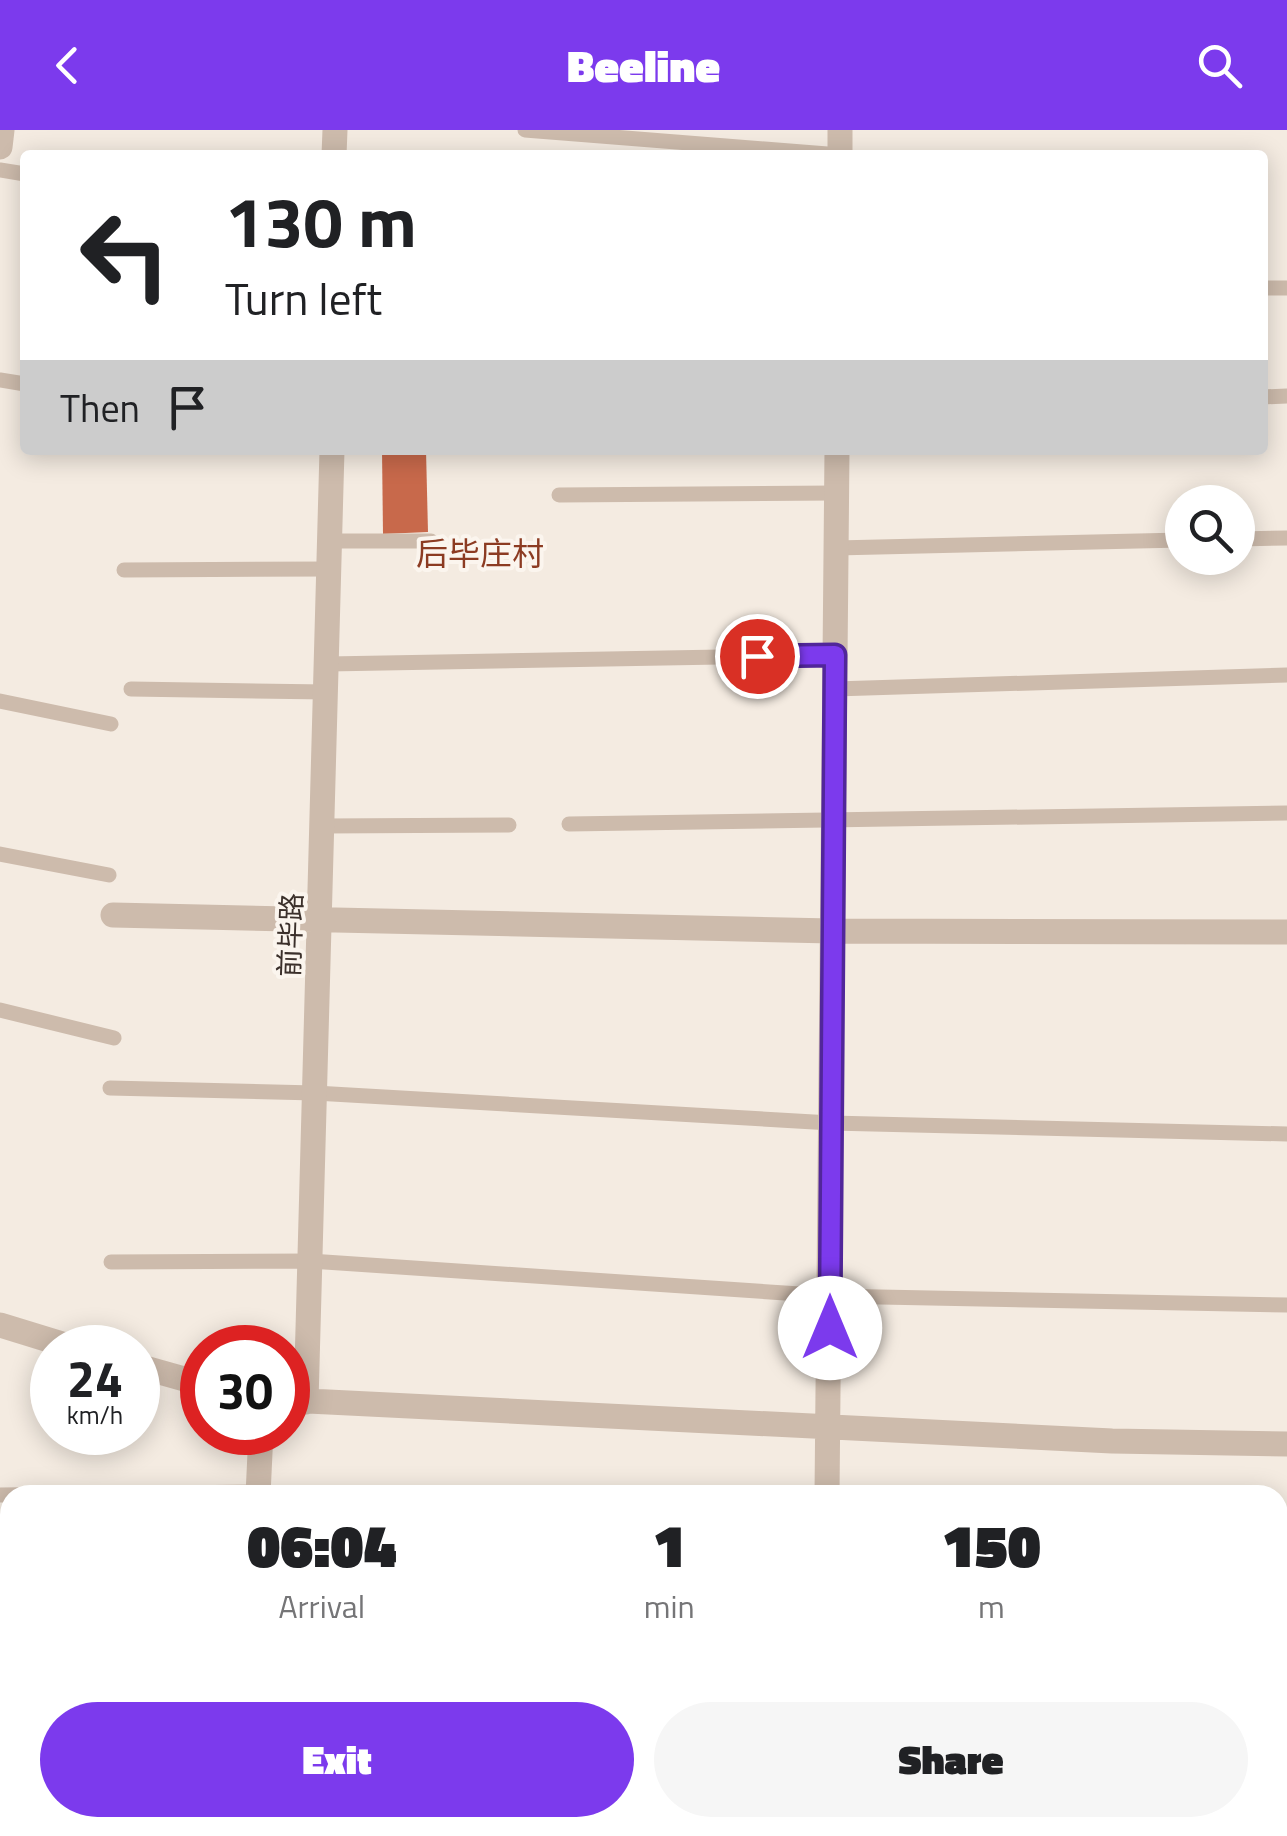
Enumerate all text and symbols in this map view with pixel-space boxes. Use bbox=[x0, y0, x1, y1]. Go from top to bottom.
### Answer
text: Beeline bbox=[567, 31, 720, 99]
icon: back bbox=[40, 38, 95, 93]
icon: search bbox=[1192, 38, 1247, 93]
text: 130 m bbox=[225, 168, 417, 274]
icon: left bbox=[60, 190, 190, 320]
text: Turn left bbox=[225, 264, 382, 332]
text: Then bbox=[60, 379, 140, 437]
icon: arrive bbox=[160, 380, 215, 435]
map controls bbox=[1165, 485, 1255, 575]
button: search bbox=[1165, 485, 1255, 575]
district label: 后毕庄村 bbox=[416, 529, 544, 577]
pin bbox=[715, 614, 800, 699]
icon: arrive bbox=[730, 629, 785, 684]
street label: 前毕路 bbox=[267, 892, 313, 978]
position arrow bbox=[778, 1276, 882, 1380]
speed limit sign: 30 bbox=[180, 1325, 310, 1455]
text: 24 bbox=[67, 1340, 123, 1416]
text: km/h bbox=[67, 1396, 123, 1434]
text: 06:04 bbox=[247, 1499, 396, 1590]
text: 1 bbox=[653, 1499, 686, 1590]
text: 150 bbox=[942, 1499, 1041, 1590]
text: Arrival bbox=[278, 1582, 365, 1630]
text: min bbox=[644, 1582, 695, 1630]
text: m bbox=[978, 1582, 1005, 1630]
button: Exit bbox=[40, 1702, 634, 1817]
button: Share bbox=[654, 1702, 1248, 1817]

